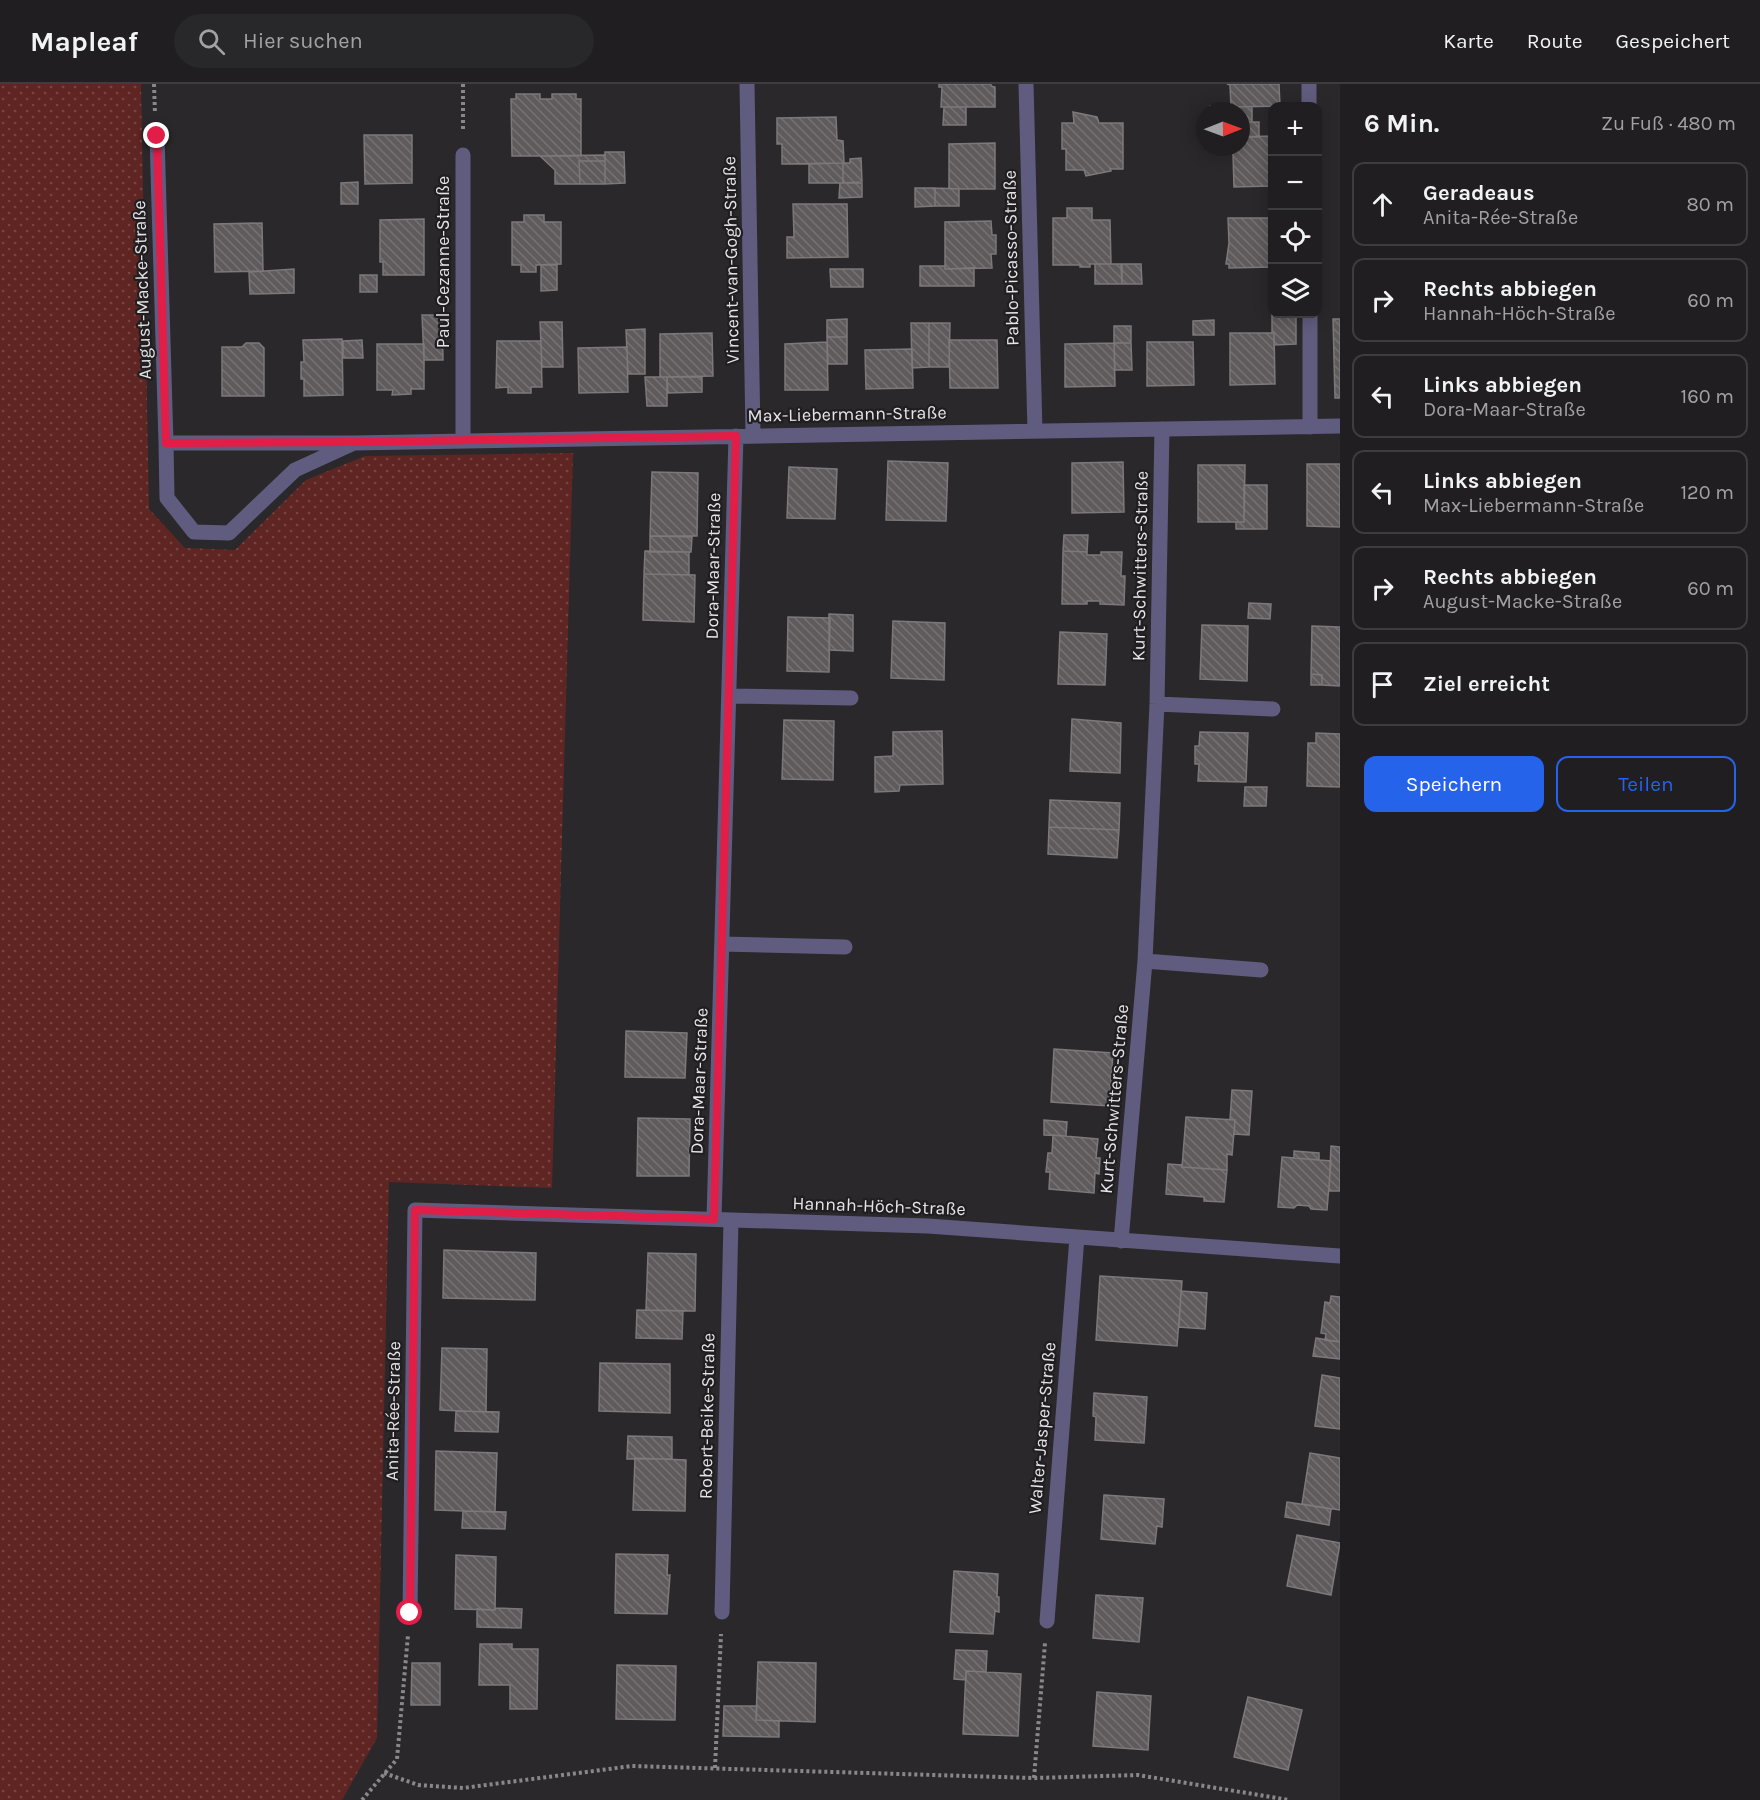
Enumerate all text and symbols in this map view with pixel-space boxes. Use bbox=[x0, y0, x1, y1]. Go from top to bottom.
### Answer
search box bbox=[174, 14, 594, 68]
text: Mapleaf bbox=[30, 25, 138, 58]
icon: search bbox=[195, 25, 228, 58]
text: Hier suchen bbox=[243, 28, 363, 54]
text: Karte bbox=[1443, 29, 1494, 53]
text: Route bbox=[1527, 29, 1583, 53]
text: Gespeichert bbox=[1616, 29, 1730, 53]
north arrow bbox=[1196, 102, 1250, 156]
map controls bbox=[1268, 102, 1322, 318]
button: + bbox=[1268, 102, 1322, 156]
text: 6 Min. bbox=[1364, 108, 1439, 139]
text: Zu Fuß · 480 m bbox=[1601, 112, 1736, 135]
route end bbox=[143, 122, 169, 148]
street label: Vincent-van-Gogh-Straße bbox=[718, 156, 744, 364]
button: − bbox=[1268, 156, 1322, 210]
street label: Pablo-Picasso-Straße bbox=[998, 170, 1024, 346]
street label: Paul-Cezanne-Straße bbox=[432, 176, 454, 348]
text: Geradeaus bbox=[1423, 180, 1535, 206]
icon: ahead bbox=[1366, 188, 1399, 221]
text: 80 m bbox=[1686, 193, 1734, 216]
street label: August-Macke-Straße bbox=[128, 200, 156, 380]
text: Anita-Rée-Straße bbox=[1423, 206, 1578, 229]
button: locate bbox=[1268, 210, 1322, 264]
button: layers bbox=[1268, 264, 1322, 318]
text: Rechts abbiegen bbox=[1423, 276, 1597, 302]
icon: right bbox=[1366, 284, 1399, 317]
text: 60 m bbox=[1687, 289, 1734, 312]
text: Hannah-Höch-Straße bbox=[1423, 302, 1616, 325]
text: Links abbiegen bbox=[1423, 372, 1582, 398]
icon: left bbox=[1366, 380, 1399, 413]
text: 160 m bbox=[1681, 385, 1734, 408]
text: Dora-Maar-Straße bbox=[1423, 398, 1586, 421]
street label: Max-Liebermann-Straße bbox=[747, 401, 947, 427]
text: Links abbiegen bbox=[1423, 468, 1582, 494]
street label: Kurt-Schwitters-Straße bbox=[1127, 471, 1153, 661]
icon: left bbox=[1366, 476, 1399, 509]
text: 120 m bbox=[1680, 481, 1734, 504]
street label: Dora-Maar-Straße bbox=[701, 493, 725, 639]
text: Max-Liebermann-Straße bbox=[1423, 494, 1644, 517]
text: Rechts abbiegen bbox=[1423, 564, 1597, 590]
icon: right bbox=[1366, 572, 1399, 605]
text: 60 m bbox=[1687, 577, 1734, 600]
text: August-Macke-Straße bbox=[1423, 590, 1622, 613]
icon: arrive bbox=[1366, 668, 1399, 701]
text: Ziel erreicht bbox=[1423, 671, 1550, 697]
button: Speichern bbox=[1364, 756, 1544, 812]
button: Teilen bbox=[1556, 756, 1736, 812]
street label: Kurt-Schwitters-Straße bbox=[1095, 1003, 1133, 1195]
street label: Dora-Maar-Straße bbox=[685, 1007, 713, 1155]
street label: Hannah-Höch-Straße bbox=[792, 1192, 966, 1220]
street label: Robert-Beike-Straße bbox=[695, 1333, 719, 1499]
street label: Anita-Rée-Straße bbox=[381, 1341, 405, 1481]
street label: Walter-Jasper-Straße bbox=[1024, 1341, 1060, 1515]
route start bbox=[396, 1599, 422, 1625]

